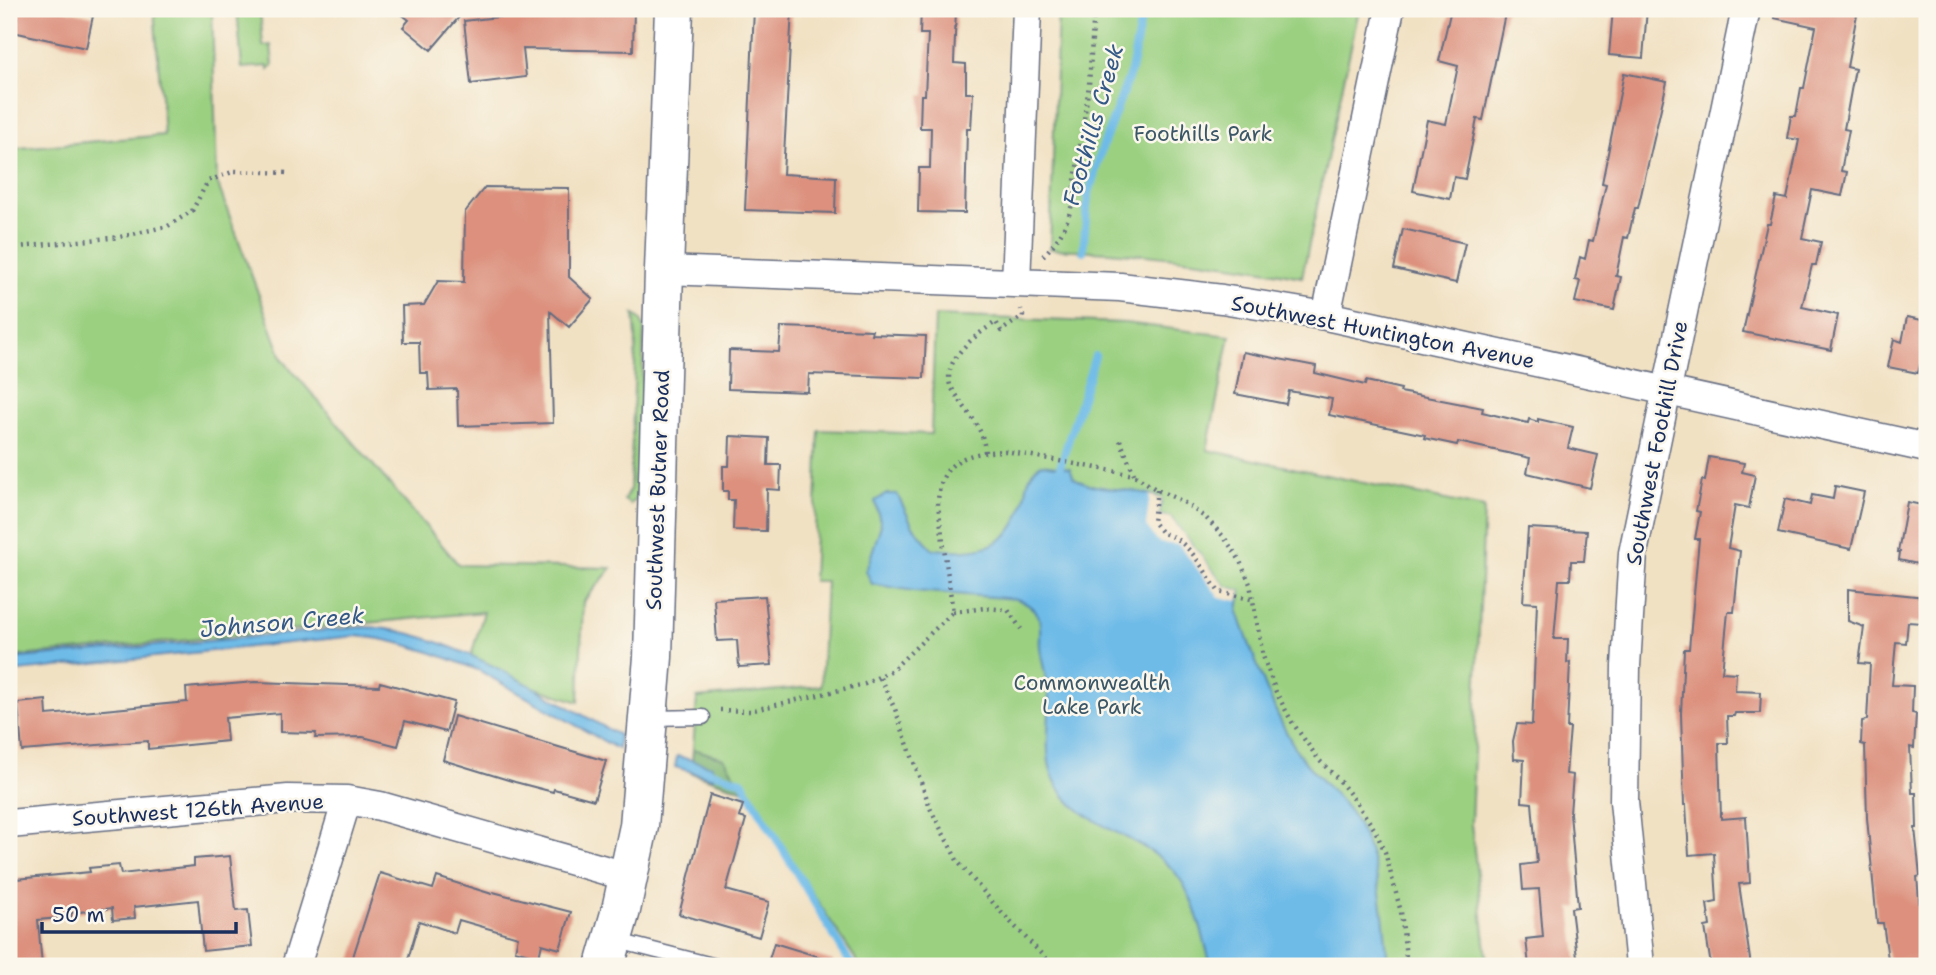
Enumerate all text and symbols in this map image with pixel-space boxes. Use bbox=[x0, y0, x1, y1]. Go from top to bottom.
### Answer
water label: Foothills Creek bbox=[1056, 41, 1130, 209]
park label: Foothills Park bbox=[1134, 120, 1272, 148]
street label: Southwest Huntington Avenue bbox=[1229, 289, 1537, 375]
street label: Southwest Foothill Drive bbox=[1620, 318, 1694, 568]
street label: Southwest Butner Road bbox=[640, 369, 676, 611]
water label: Johnson Creek bbox=[198, 600, 366, 644]
park label: Commonwealth Lake Park bbox=[1013, 669, 1171, 721]
street label: Southwest 126th Avenue bbox=[71, 787, 325, 833]
scale bar bbox=[42, 891, 236, 935]
text: 50 m bbox=[52, 901, 105, 929]

